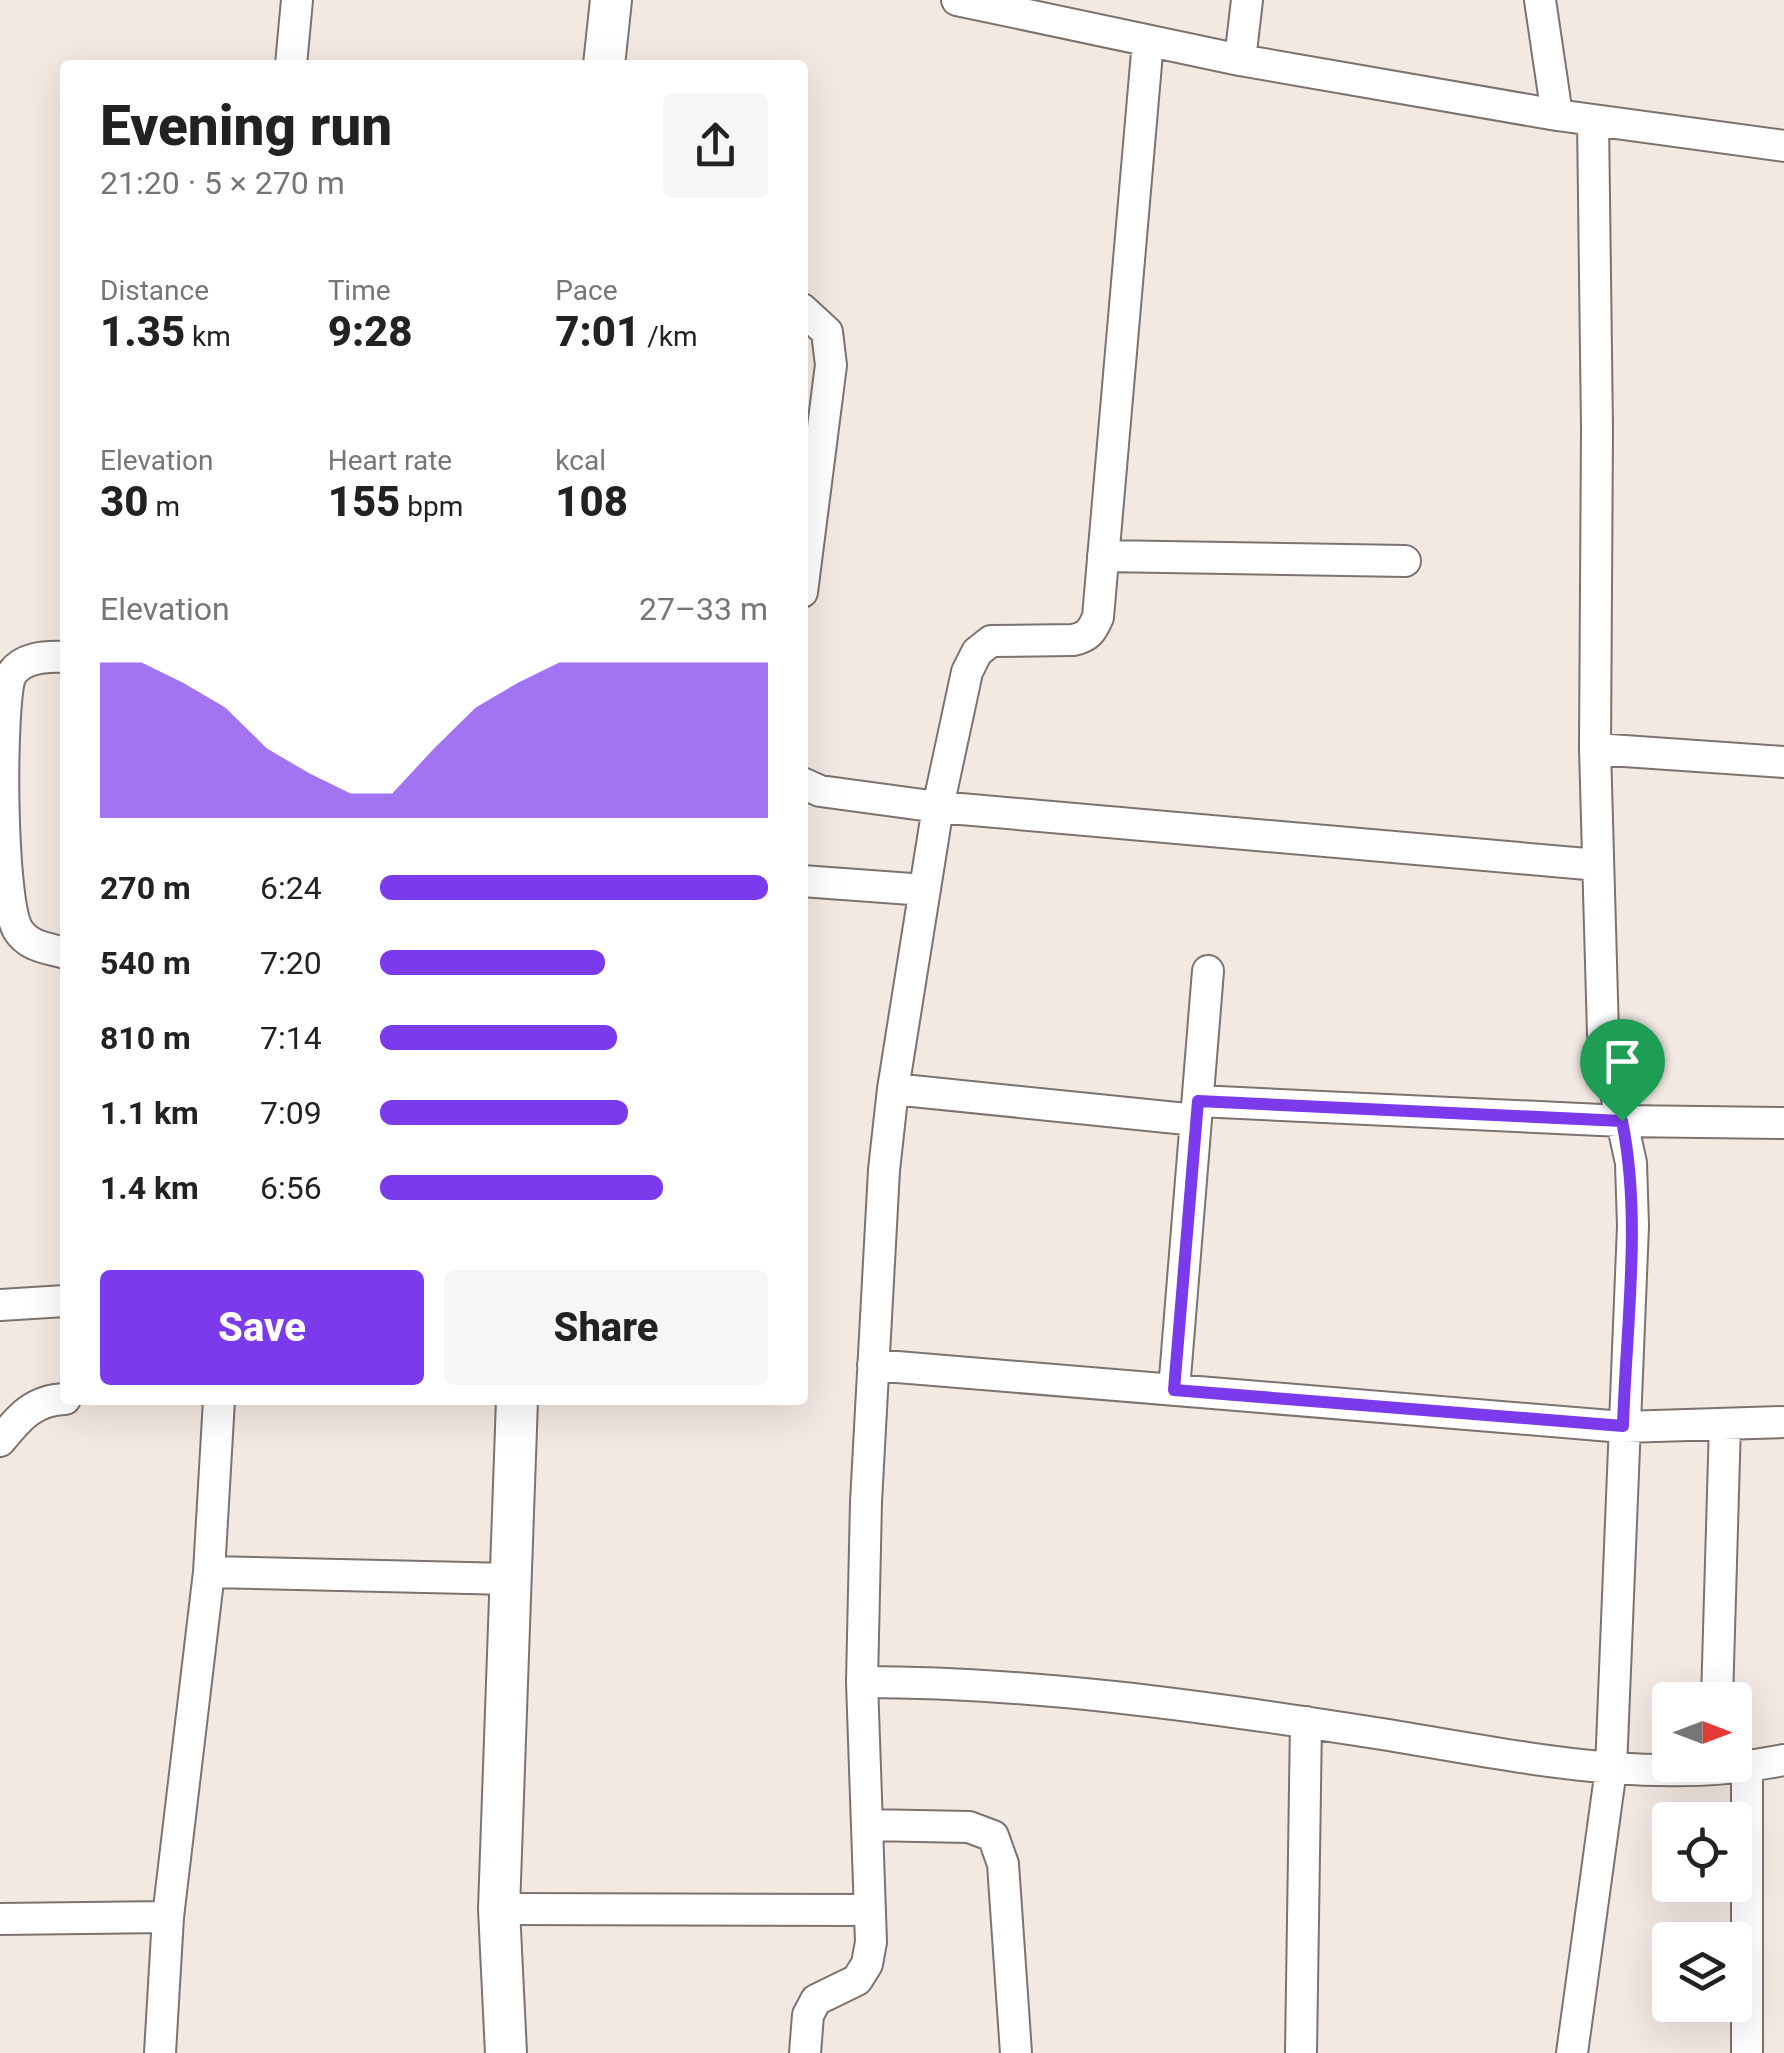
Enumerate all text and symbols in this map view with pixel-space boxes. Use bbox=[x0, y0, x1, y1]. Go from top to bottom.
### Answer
button: share bbox=[663, 93, 768, 198]
text: Evening run bbox=[100, 94, 392, 158]
text: 21:20 · 5 × 270 m bbox=[100, 164, 345, 202]
text: Distance bbox=[100, 274, 209, 307]
text: Time bbox=[328, 274, 391, 307]
text: Pace bbox=[555, 274, 618, 307]
text: 1.35 bbox=[100, 307, 185, 356]
text: 9:28 bbox=[328, 307, 413, 356]
text: 7:01 bbox=[555, 307, 640, 356]
text: km bbox=[185, 320, 231, 353]
text: /km bbox=[640, 320, 697, 353]
text: Elevation bbox=[100, 444, 213, 477]
text: Heart rate bbox=[328, 444, 452, 477]
text: kcal bbox=[555, 444, 606, 477]
text: 30 bbox=[100, 477, 148, 526]
text: 155 bbox=[328, 477, 400, 526]
text: 108 bbox=[555, 477, 628, 526]
text: m bbox=[148, 490, 180, 523]
text: bpm bbox=[400, 490, 463, 523]
text: Elevation bbox=[100, 590, 230, 628]
text: 27–33 m bbox=[639, 590, 768, 628]
text: 270 m bbox=[100, 869, 191, 907]
text: 6:24 bbox=[260, 869, 322, 907]
text: 540 m bbox=[100, 944, 191, 982]
text: 7:20 bbox=[260, 944, 322, 982]
text: 810 m bbox=[100, 1019, 191, 1057]
text: 7:14 bbox=[260, 1019, 322, 1057]
pin bbox=[1580, 1019, 1665, 1122]
icon: arrive bbox=[1595, 1034, 1650, 1089]
text: 1.1 km bbox=[100, 1094, 199, 1132]
text: 7:09 bbox=[260, 1094, 322, 1132]
text: 1.4 km bbox=[100, 1169, 199, 1207]
text: 6:56 bbox=[260, 1169, 322, 1207]
button: Save bbox=[100, 1270, 424, 1385]
button: Share bbox=[444, 1270, 768, 1385]
north arrow bbox=[1652, 1682, 1752, 1782]
map controls bbox=[1652, 1682, 1752, 2022]
button: locate bbox=[1652, 1802, 1752, 1902]
button: layers bbox=[1652, 1922, 1752, 2022]

